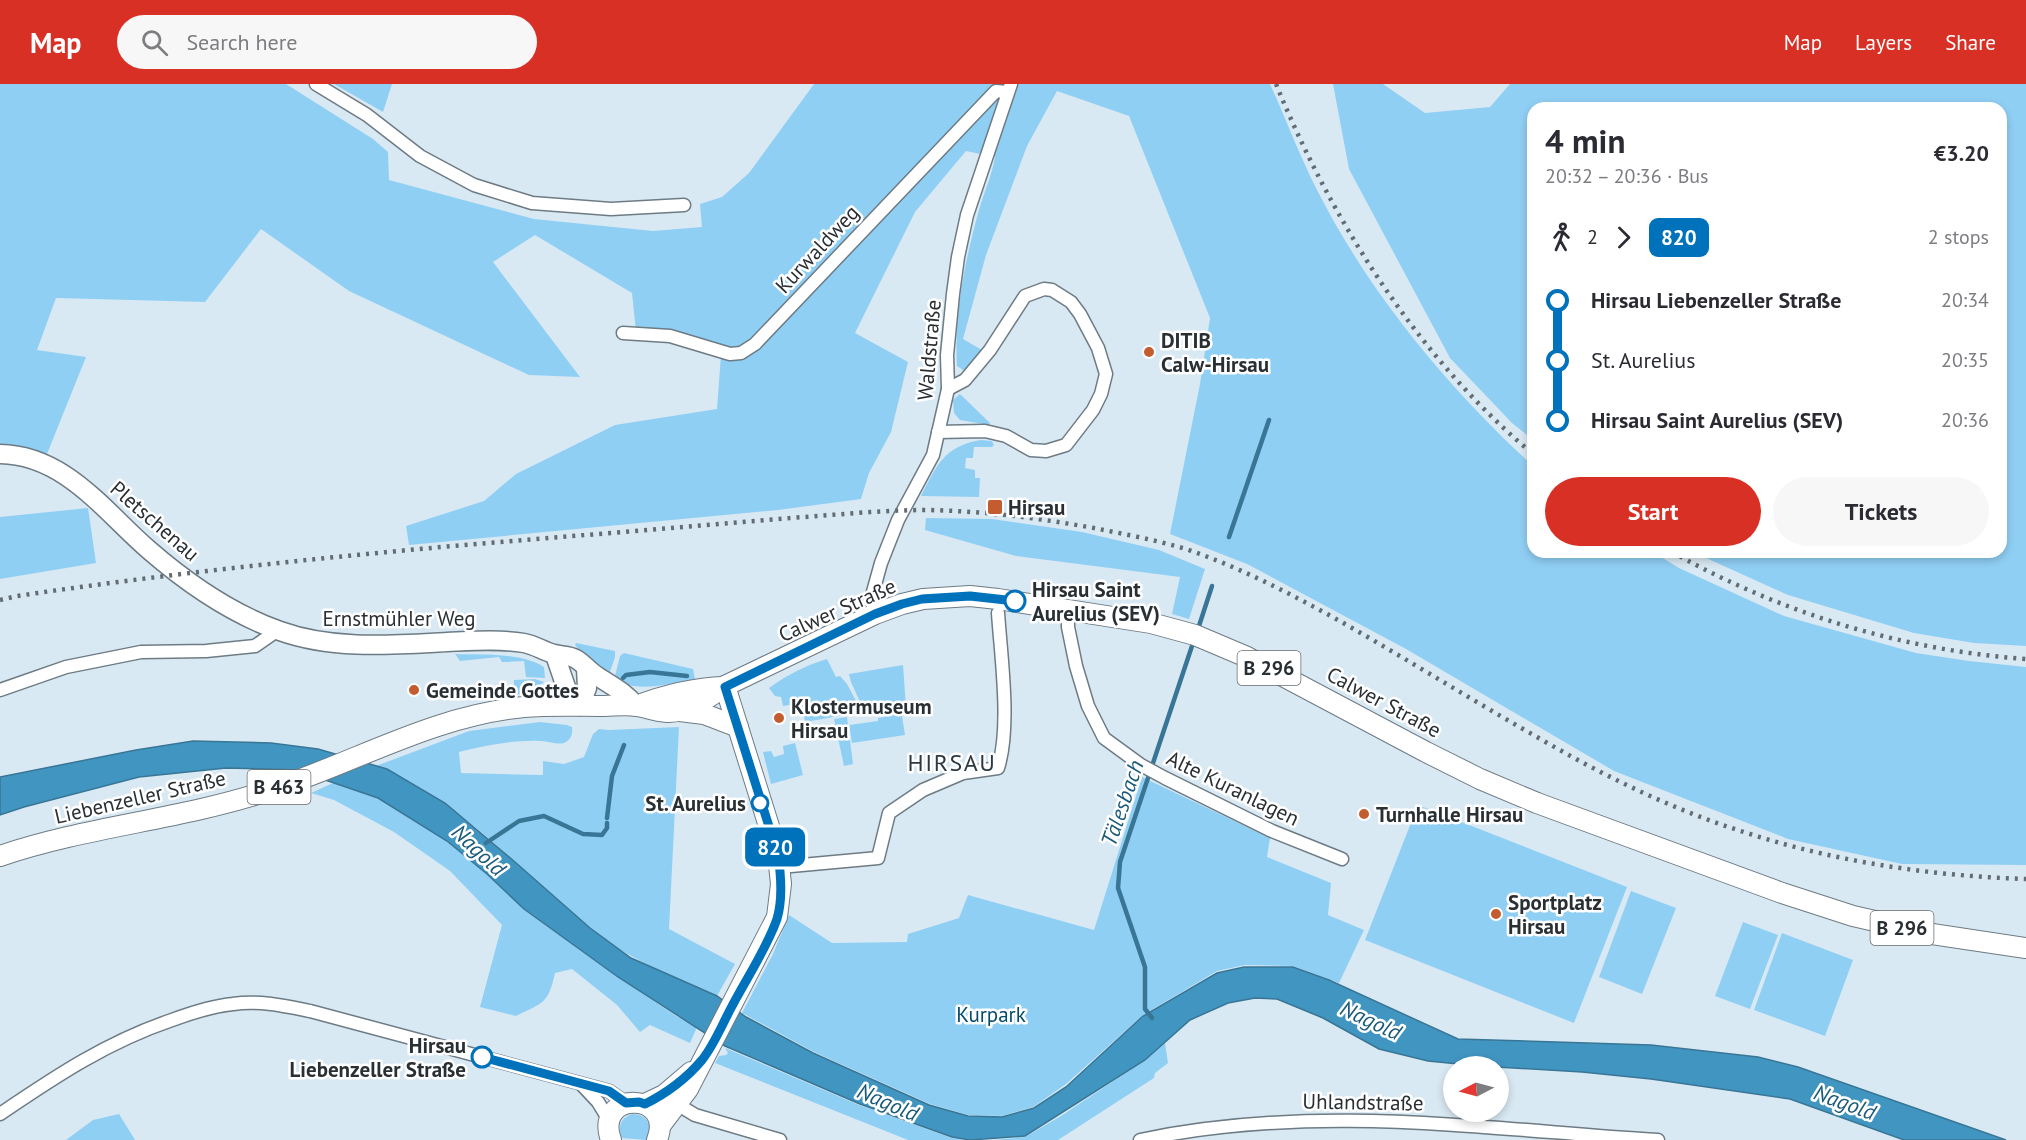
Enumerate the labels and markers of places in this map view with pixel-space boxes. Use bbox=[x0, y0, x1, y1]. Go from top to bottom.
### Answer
place label: DITIB Calw-Hirsau bbox=[1161, 327, 1269, 378]
marker: DITIB Calw-Hirsau bbox=[1142, 345, 1156, 359]
place label: Hirsau bbox=[1008, 494, 1065, 521]
marker: Hirsau bbox=[986, 498, 1004, 516]
place label: Hirsau Saint Aurelius (SEV) bbox=[1032, 576, 1160, 627]
marker: Hirsau Saint Aurelius (SEV) bbox=[1004, 590, 1026, 612]
place label: Gemeinde Gottes bbox=[426, 677, 579, 704]
marker: Gemeinde Gottes bbox=[407, 683, 421, 697]
place label: Klostermuseum Hirsau bbox=[791, 693, 932, 744]
marker: Klostermuseum Hirsau bbox=[772, 711, 786, 725]
place label: St. Aurelius bbox=[645, 790, 746, 817]
marker: St. Aurelius bbox=[751, 794, 769, 812]
place label: Turnhalle Hirsau bbox=[1376, 801, 1523, 828]
marker: Turnhalle Hirsau bbox=[1357, 807, 1371, 821]
place label: Sportplatz Hirsau bbox=[1508, 889, 1602, 940]
marker: Sportplatz Hirsau bbox=[1489, 907, 1503, 921]
place label: Hirsau Liebenzeller Straße bbox=[290, 1032, 466, 1083]
marker: Hirsau Liebenzeller Straße bbox=[471, 1046, 493, 1068]

